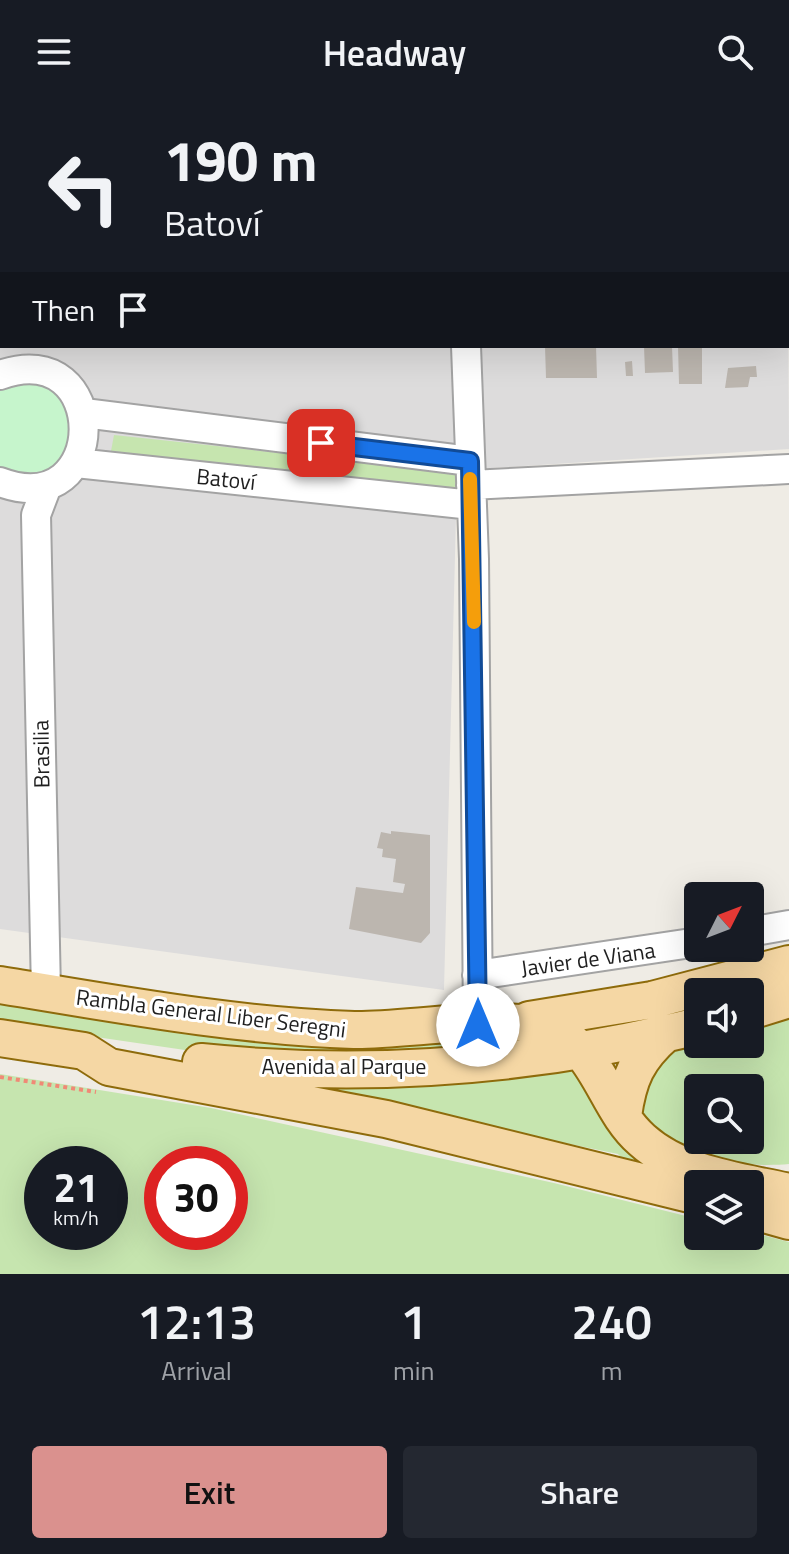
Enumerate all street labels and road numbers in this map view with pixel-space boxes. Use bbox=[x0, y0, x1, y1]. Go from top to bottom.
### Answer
street label: Batoví bbox=[195, 459, 259, 499]
street label: Brasilia bbox=[23, 720, 59, 788]
street label: Javier de Viana bbox=[519, 933, 657, 985]
street label: Rambla General Liber Seregni bbox=[74, 980, 348, 1046]
street label: Avenida al Parque bbox=[262, 1049, 426, 1083]

